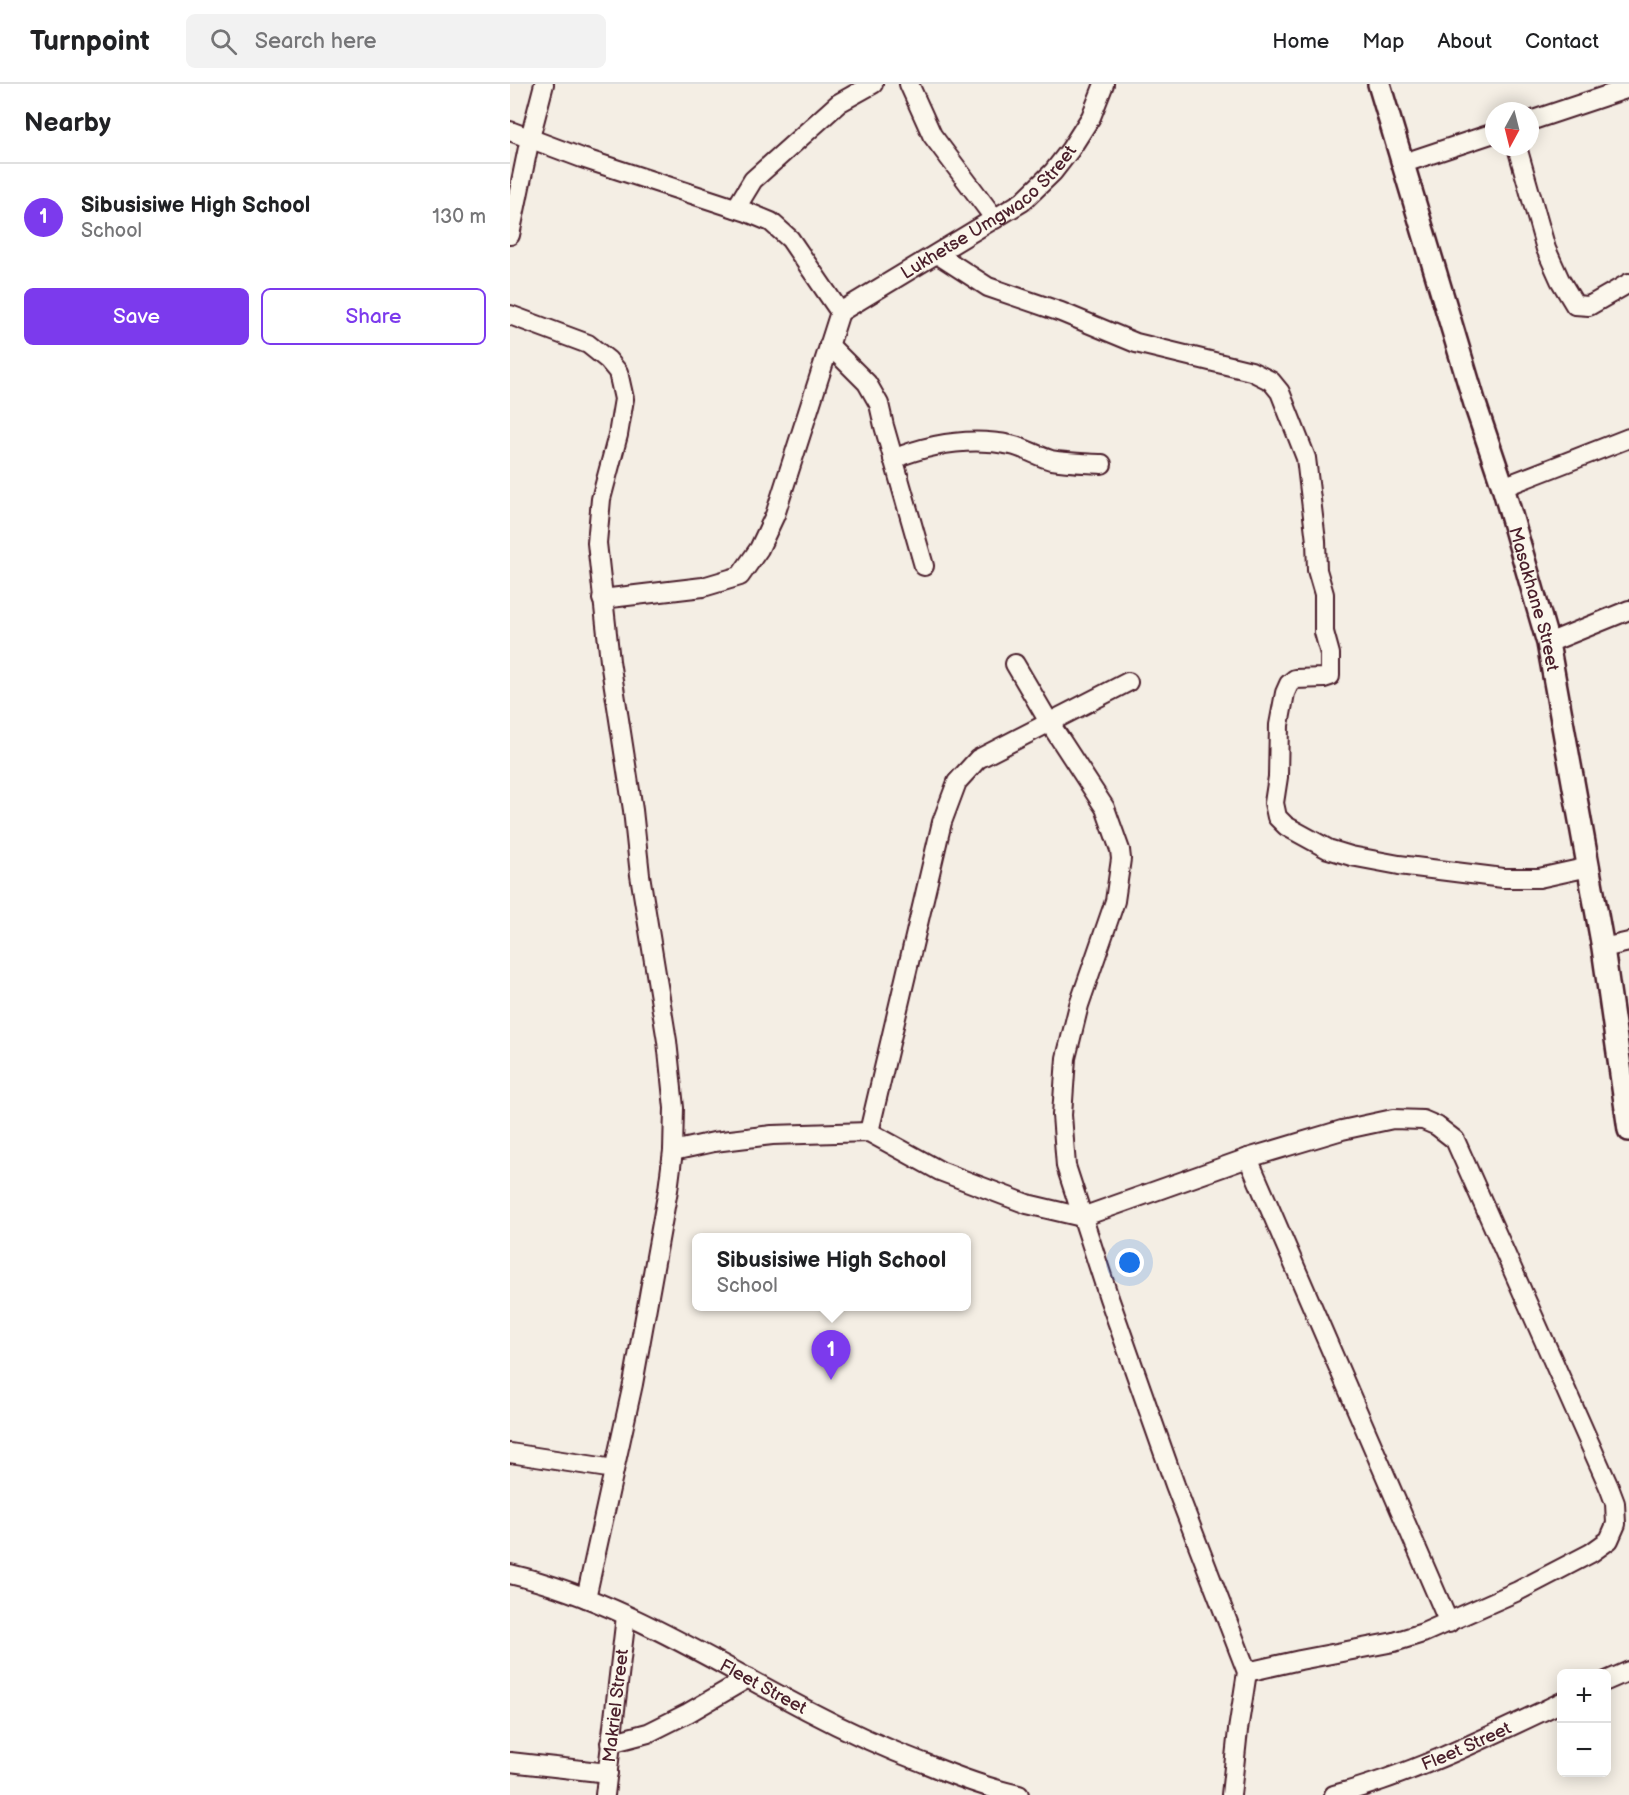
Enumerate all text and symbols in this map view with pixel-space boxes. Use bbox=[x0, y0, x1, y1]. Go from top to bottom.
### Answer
search box bbox=[186, 14, 606, 68]
text: Turnpoint bbox=[30, 25, 150, 58]
icon: search bbox=[207, 25, 240, 58]
text: Search here bbox=[255, 28, 377, 55]
text: Home bbox=[1272, 29, 1329, 54]
text: Map bbox=[1362, 29, 1404, 54]
text: About bbox=[1437, 29, 1492, 54]
text: Contact bbox=[1525, 29, 1599, 54]
north arrow bbox=[1485, 102, 1539, 156]
text: Nearby bbox=[24, 108, 111, 139]
street label: Lukhetse Umgwaco Street bbox=[897, 141, 1081, 283]
text: Sibusisiwe High School bbox=[81, 192, 310, 219]
text: 1 bbox=[39, 205, 48, 229]
text: 130 m bbox=[432, 205, 486, 229]
text: School bbox=[81, 219, 142, 243]
button: Save bbox=[24, 288, 249, 345]
button: Share bbox=[261, 288, 486, 345]
street label: Masakhane Street bbox=[1505, 524, 1563, 673]
popup bbox=[692, 1233, 971, 1311]
text: Sibusisiwe High School bbox=[717, 1247, 946, 1274]
your location bbox=[1115, 1248, 1144, 1277]
text: School bbox=[717, 1274, 778, 1298]
pin: 1 bbox=[812, 1330, 850, 1380]
street label: Makriel Street bbox=[598, 1647, 633, 1763]
street label: Fleet Street bbox=[716, 1654, 811, 1719]
map controls bbox=[1557, 1669, 1611, 1777]
button: + bbox=[1557, 1669, 1611, 1723]
street label: Fleet Street bbox=[1418, 1717, 1515, 1775]
button: − bbox=[1557, 1723, 1611, 1777]

